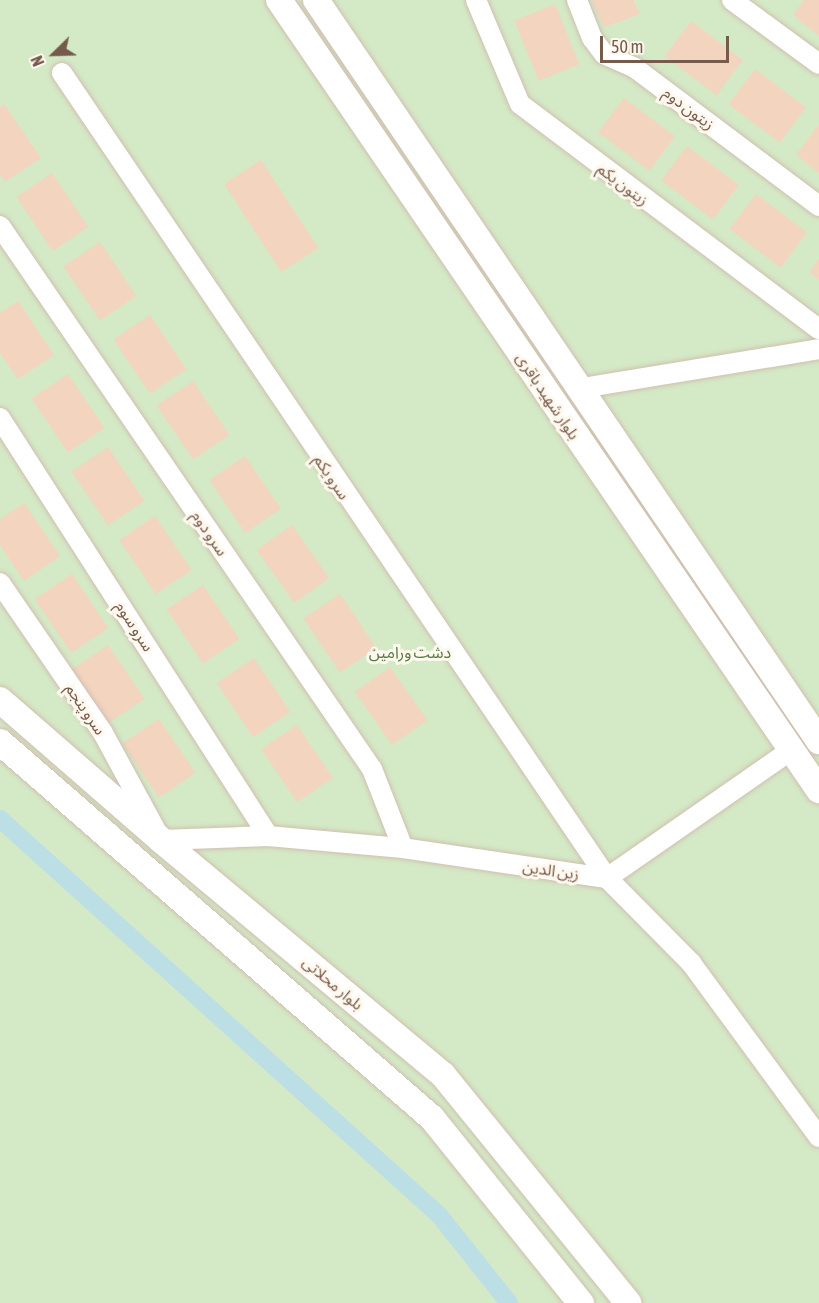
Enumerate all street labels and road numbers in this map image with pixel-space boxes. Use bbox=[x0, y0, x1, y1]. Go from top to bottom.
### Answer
street label: زیتون دوم bbox=[660, 82, 718, 134]
street label: زیتون یکم bbox=[594, 159, 652, 209]
street label: بلوار شهید باقری bbox=[512, 349, 584, 443]
street label: سرو یکم bbox=[310, 451, 354, 503]
street label: سرو دوم bbox=[188, 507, 232, 559]
street label: سرو سوم bbox=[112, 597, 158, 655]
street label: سرو پنجم bbox=[62, 680, 110, 738]
street label: زین الدین bbox=[521, 857, 581, 883]
street label: بلوار محلاتی bbox=[299, 952, 367, 1014]

